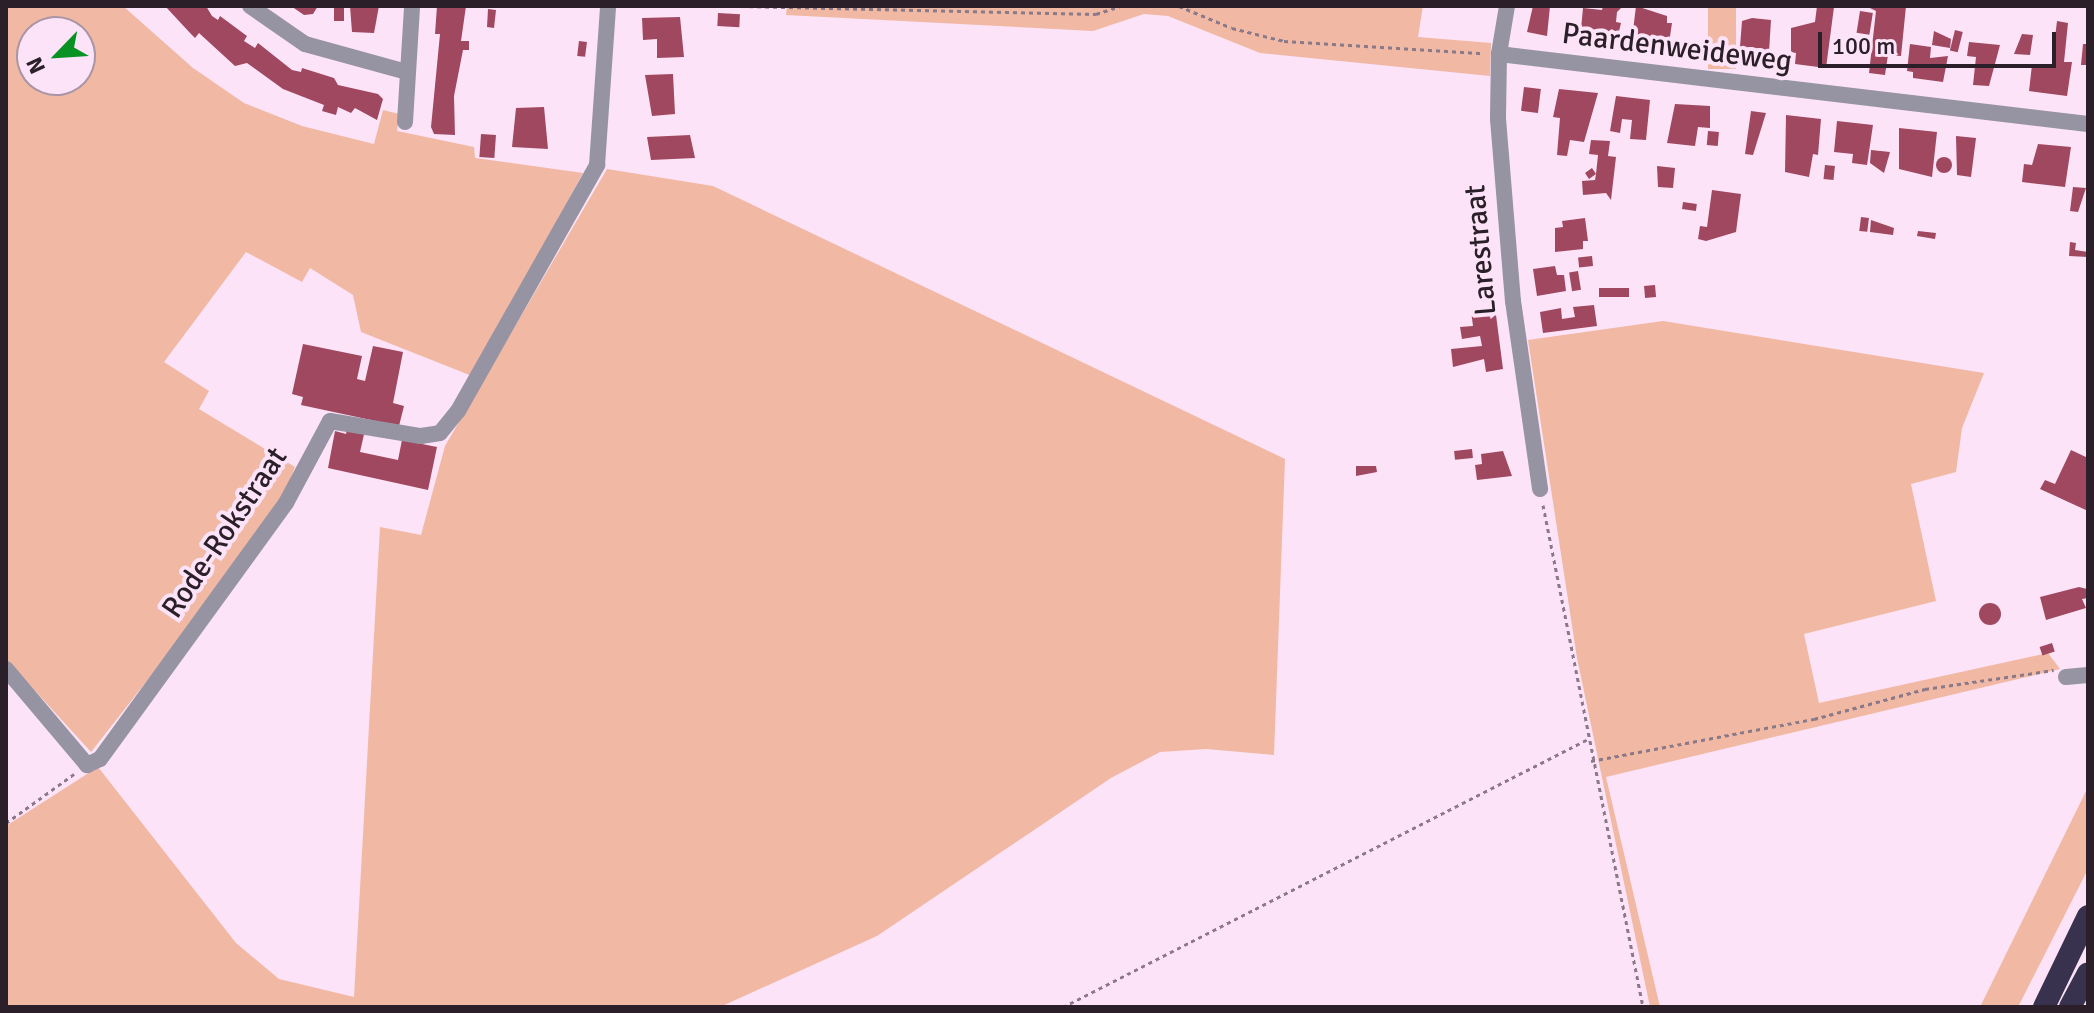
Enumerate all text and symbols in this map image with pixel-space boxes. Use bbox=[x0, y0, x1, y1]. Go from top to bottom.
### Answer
north arrow bbox=[16, 16, 96, 96]
street label: Paardenweideweg bbox=[1560, 16, 1794, 80]
scale bar bbox=[1822, 16, 2060, 66]
text: 100 m bbox=[1832, 31, 1895, 61]
text: N bbox=[20, 53, 51, 78]
street label: Larestraat bbox=[1457, 183, 1505, 317]
street label: Rode-Rokstraat bbox=[155, 441, 295, 625]

